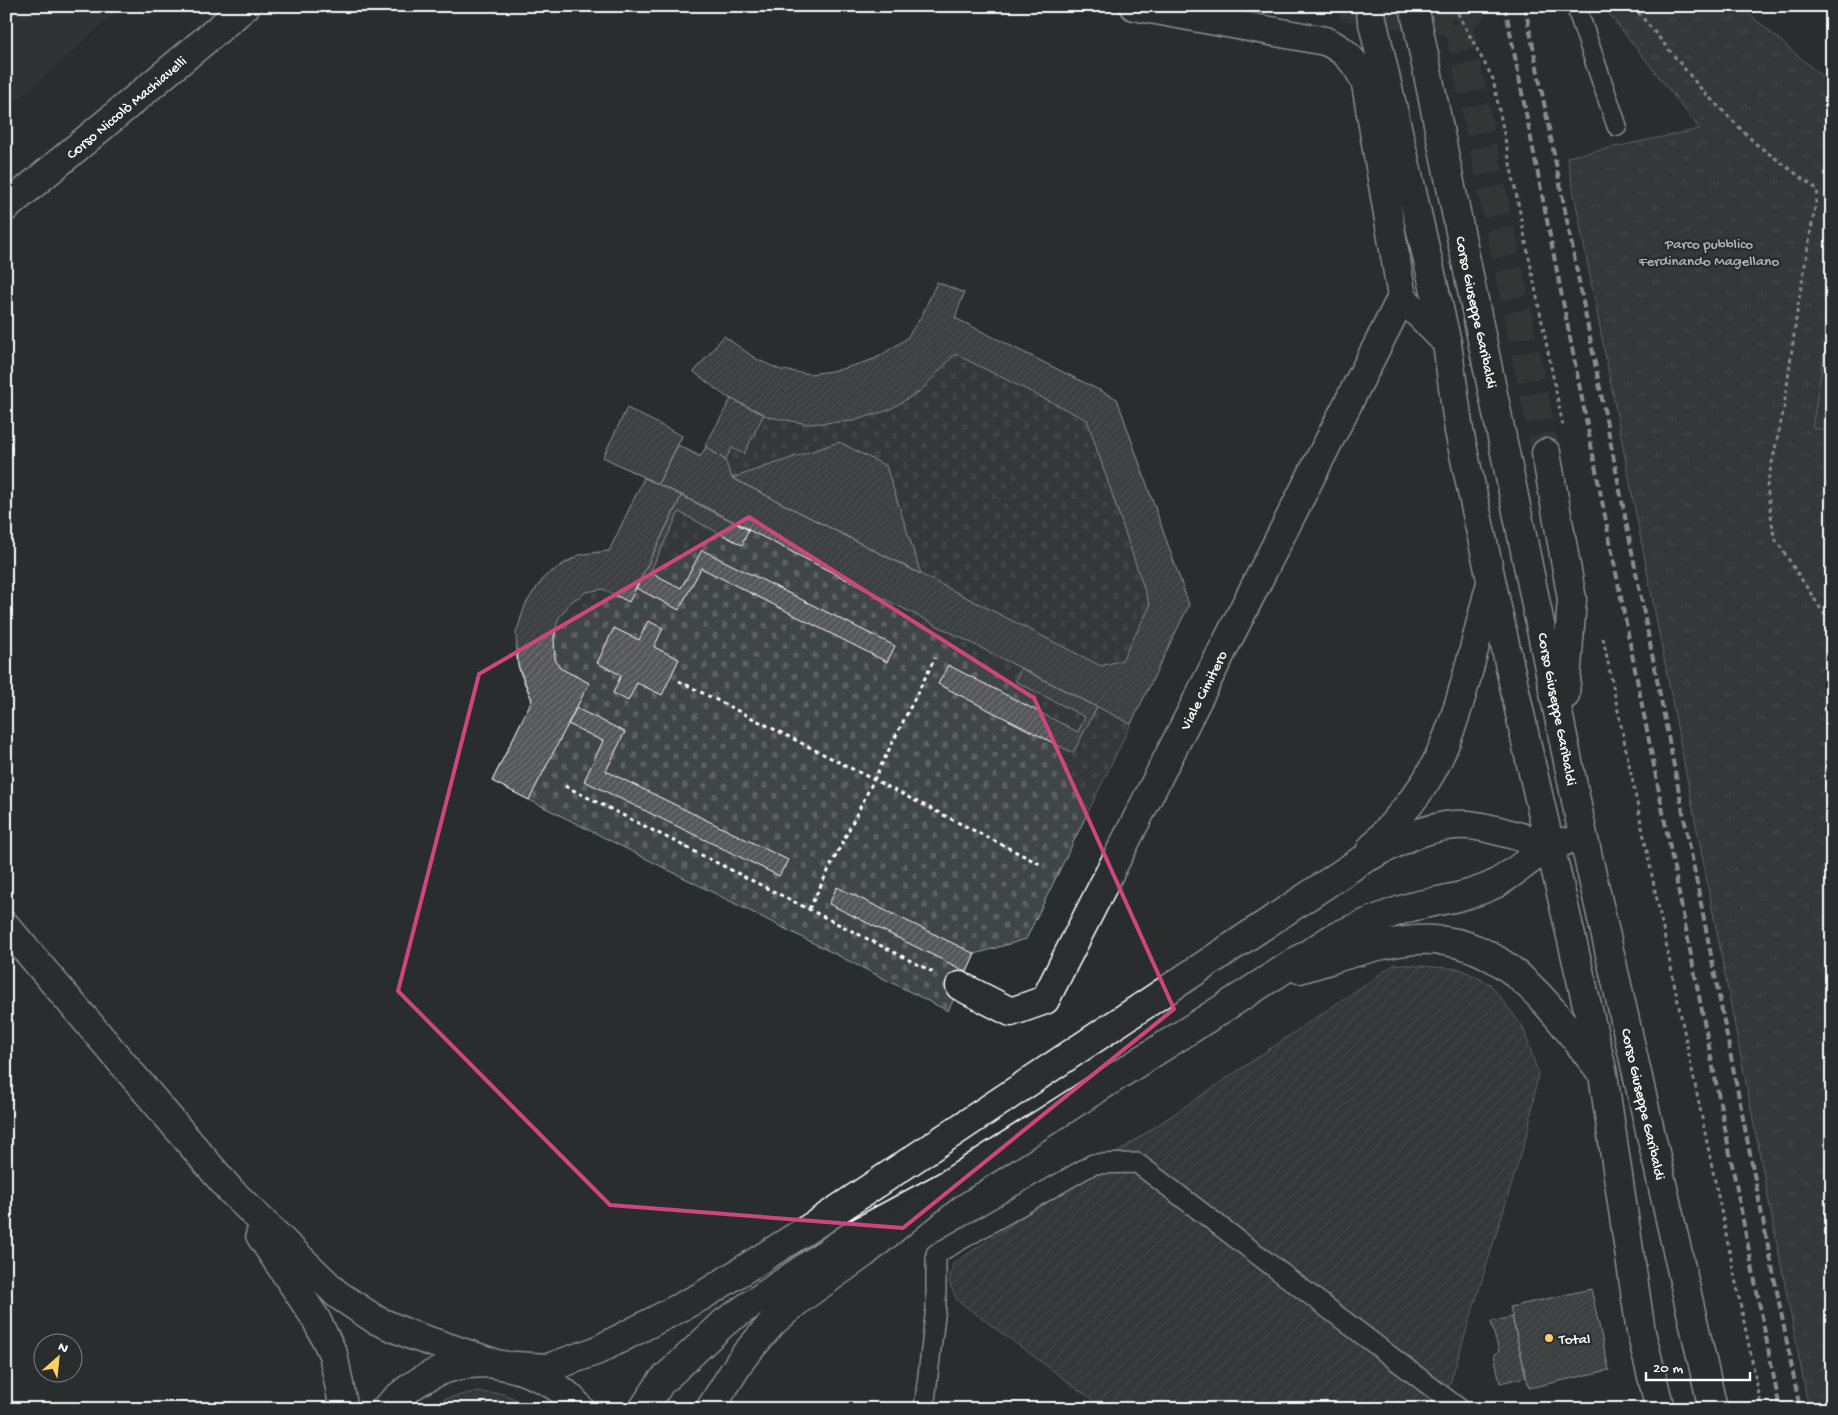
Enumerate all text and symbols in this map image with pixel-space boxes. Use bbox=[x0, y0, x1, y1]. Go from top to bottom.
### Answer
street label: Corso Niccolò Machiavelli bbox=[63, 53, 191, 164]
street label: Corso Giuseppe Garibaldi bbox=[1450, 235, 1500, 390]
park label: Parco pubblico Ferdinando Magellano bbox=[1638, 236, 1779, 271]
street label: Corso Giuseppe Garibaldi bbox=[1532, 632, 1580, 787]
street label: Viale Cimitero bbox=[1177, 648, 1233, 735]
street label: Corso Giuseppe Garibaldi bbox=[1616, 1027, 1668, 1182]
place label: Total bbox=[1558, 1331, 1590, 1349]
north arrow bbox=[32, 1332, 82, 1382]
marker: Total bbox=[1543, 1332, 1555, 1344]
text: N bbox=[55, 1339, 71, 1358]
scale bar bbox=[1646, 1350, 1749, 1382]
text: 20 m bbox=[1653, 1360, 1683, 1378]

